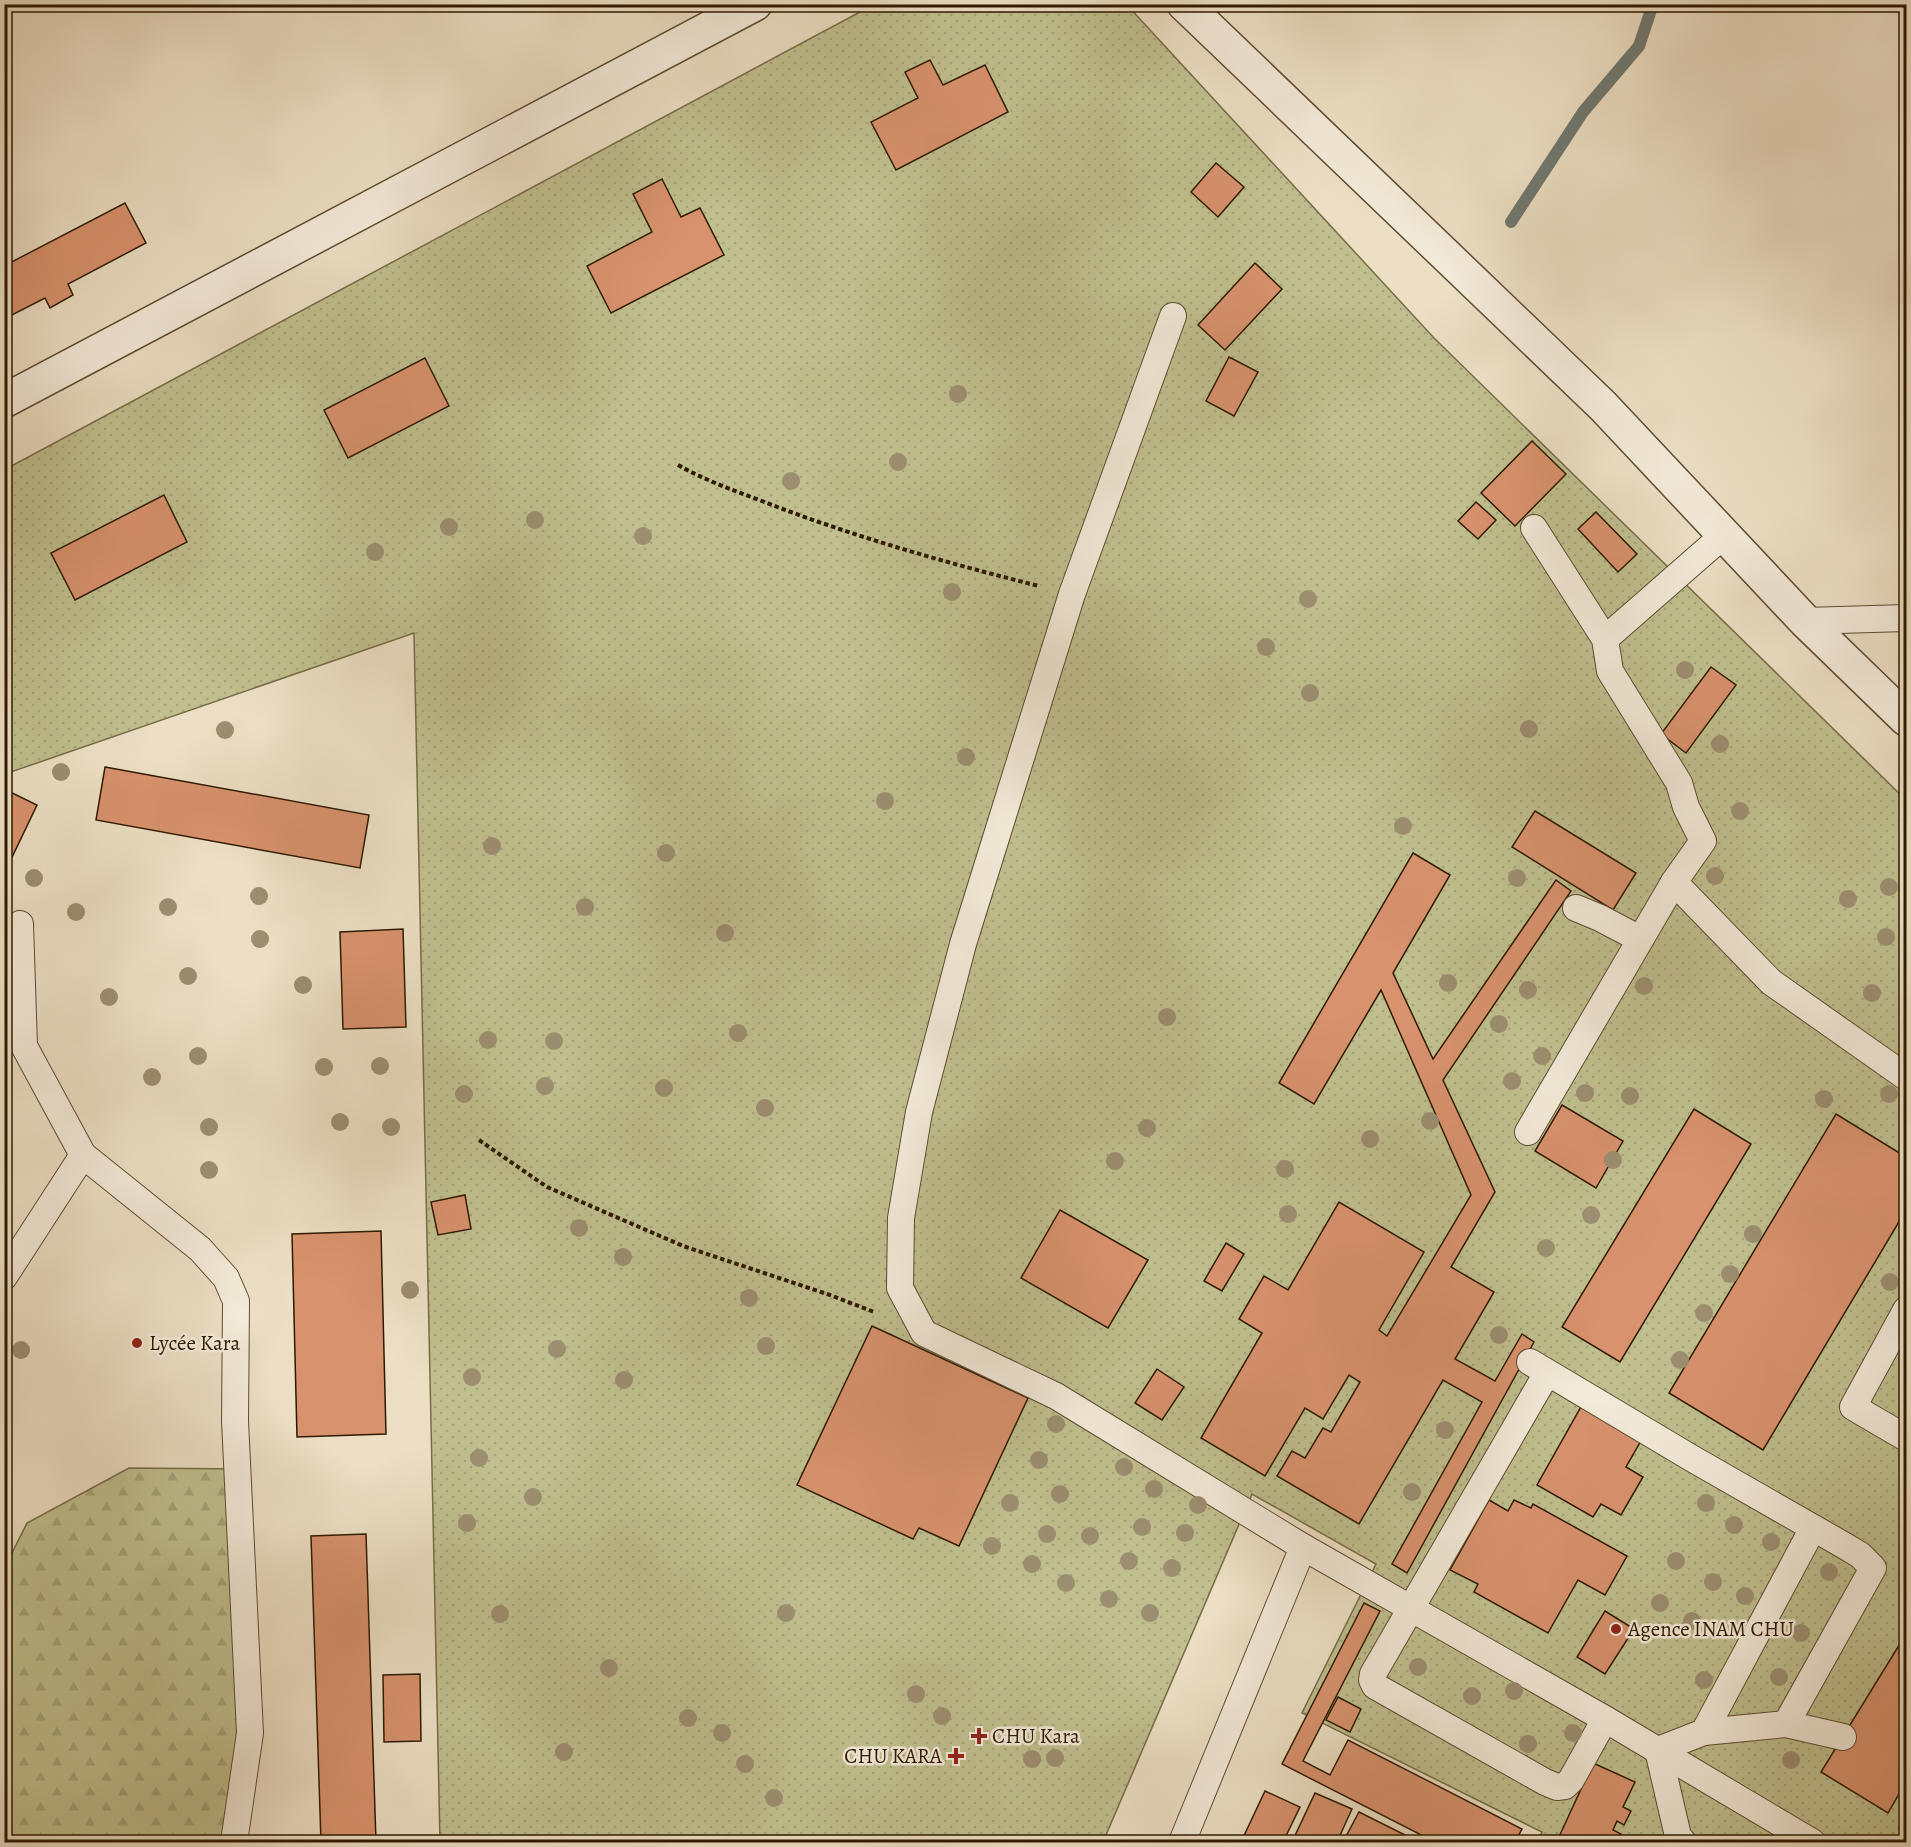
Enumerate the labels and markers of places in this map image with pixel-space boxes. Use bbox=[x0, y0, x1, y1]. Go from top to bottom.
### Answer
place label: Lycée Kara bbox=[149, 1329, 241, 1357]
marker: Lycée Kara bbox=[130, 1336, 144, 1350]
place label: Agence INAM CHU bbox=[1627, 1615, 1794, 1643]
marker: Agence INAM CHU bbox=[1609, 1622, 1623, 1636]
place label: CHU Kara bbox=[992, 1722, 1080, 1750]
marker: CHU Kara bbox=[970, 1727, 988, 1745]
place label: CHU KARA bbox=[844, 1742, 943, 1770]
marker: CHU KARA bbox=[947, 1747, 965, 1765]

